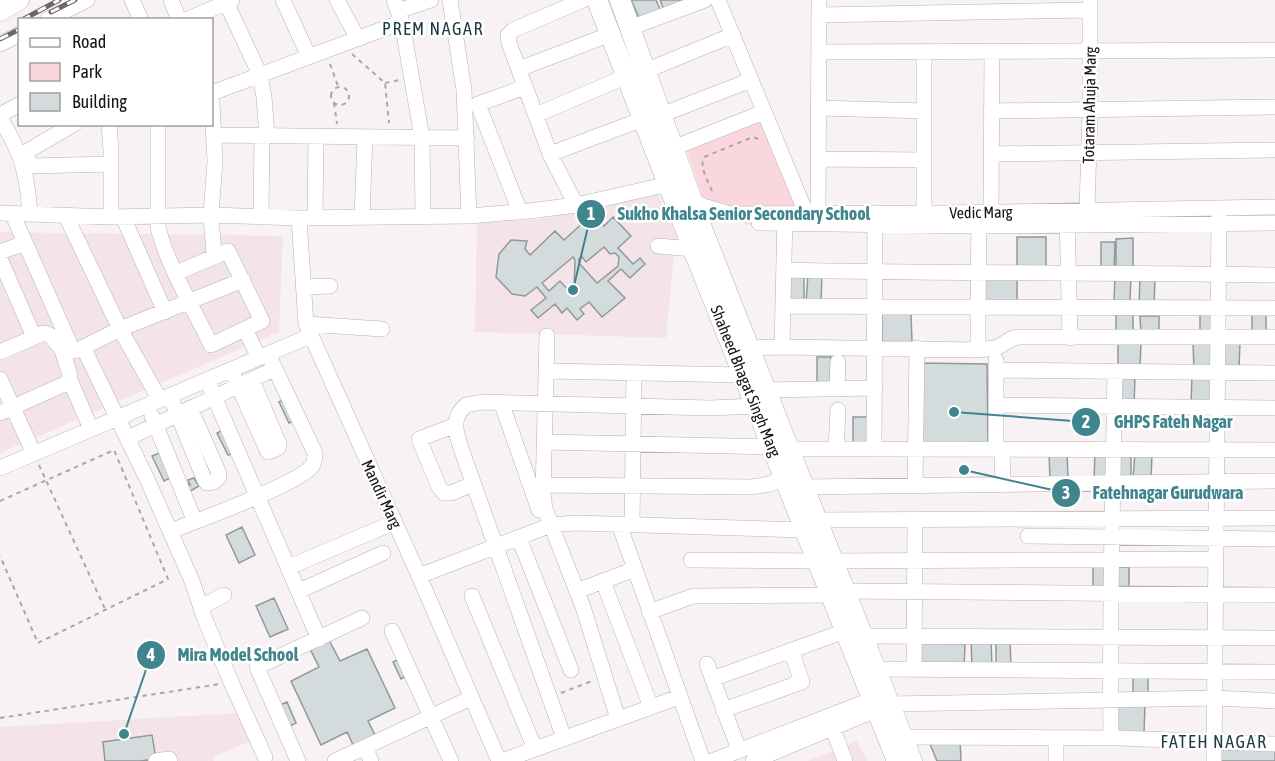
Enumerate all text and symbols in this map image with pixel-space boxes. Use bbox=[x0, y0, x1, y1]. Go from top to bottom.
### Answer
legend bbox=[18, 18, 213, 126]
district label: PREM NAGAR bbox=[382, 18, 484, 39]
text: Road bbox=[72, 31, 106, 52]
street label: Totaram Ahuja Marg bbox=[1079, 46, 1100, 164]
text: Park bbox=[72, 61, 102, 82]
text: Building bbox=[72, 91, 127, 112]
callout: Sukho Khalsa Senior Secondary School bbox=[576, 196, 883, 232]
street label: Vedic Marg bbox=[949, 202, 1013, 223]
text: 1 bbox=[587, 203, 595, 224]
text: Sukho Khalsa Senior Secondary School bbox=[618, 203, 871, 224]
street label: Shaheed Bhagat Singh Marg bbox=[706, 303, 785, 460]
callout: GHPS Fateh Nagar bbox=[1071, 404, 1244, 440]
text: 2 bbox=[1082, 411, 1090, 432]
text: GHPS Fateh Nagar bbox=[1114, 411, 1233, 432]
street label: Mandir Marg bbox=[357, 457, 406, 532]
callout: Fatehnagar Gurudwara bbox=[1051, 475, 1256, 511]
text: 3 bbox=[1062, 482, 1070, 503]
text: Fatehnagar Gurudwara bbox=[1093, 482, 1243, 503]
callout: Mira Model School bbox=[136, 637, 311, 673]
text: 4 bbox=[146, 644, 155, 665]
text: Mira Model School bbox=[177, 644, 299, 665]
district label: FATEH NAGAR bbox=[1161, 731, 1267, 752]

